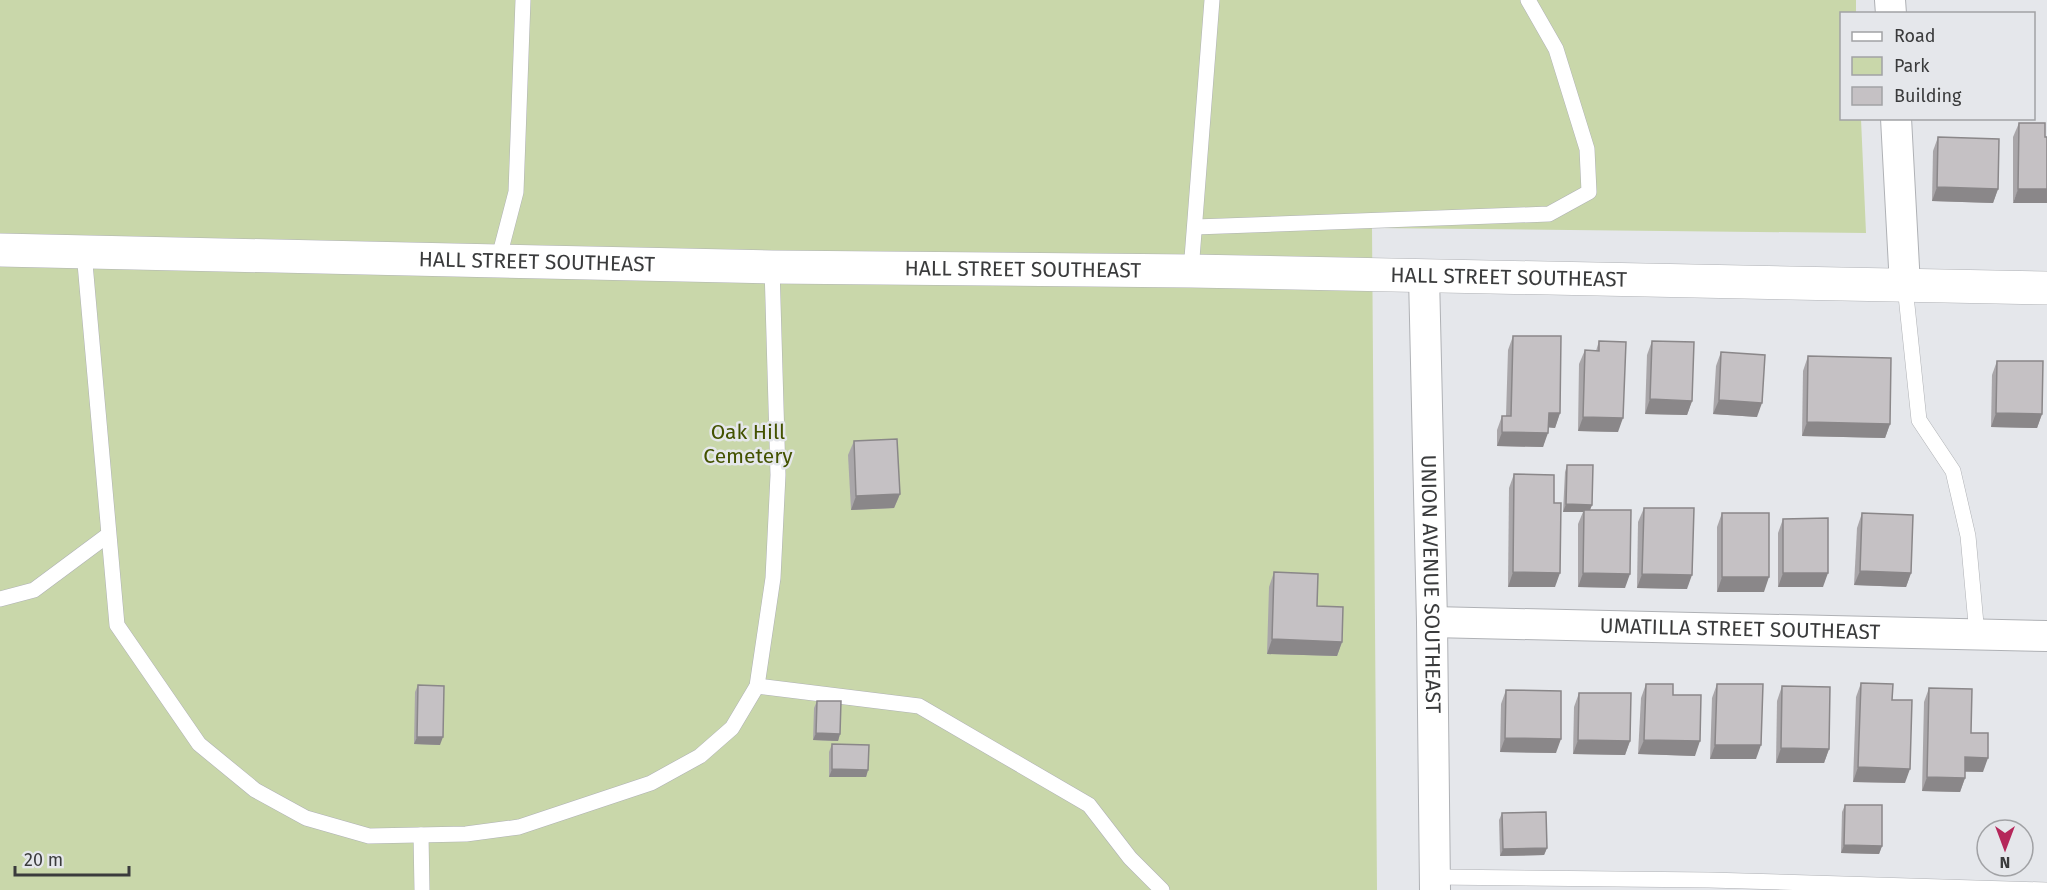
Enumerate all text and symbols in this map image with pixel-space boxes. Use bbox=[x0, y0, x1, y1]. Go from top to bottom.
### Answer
legend bbox=[1840, 12, 2035, 120]
text: Road bbox=[1894, 25, 1936, 47]
text: Park bbox=[1894, 55, 1930, 77]
text: Building bbox=[1894, 85, 1962, 107]
street label: HALL STREET SOUTHEAST bbox=[418, 246, 656, 277]
street label: HALL STREET SOUTHEAST bbox=[904, 255, 1141, 284]
street label: HALL STREET SOUTHEAST bbox=[1390, 262, 1627, 293]
park label: Oak Hill Cemetery bbox=[703, 419, 793, 469]
street label: UNION AVENUE SOUTHEAST bbox=[1415, 454, 1446, 714]
street label: UMATILLA STREET SOUTHEAST bbox=[1599, 613, 1881, 645]
north arrow bbox=[1975, 818, 2035, 878]
scale bar bbox=[15, 839, 129, 877]
text: 20 m bbox=[24, 849, 63, 871]
text: N bbox=[2000, 853, 2010, 872]

